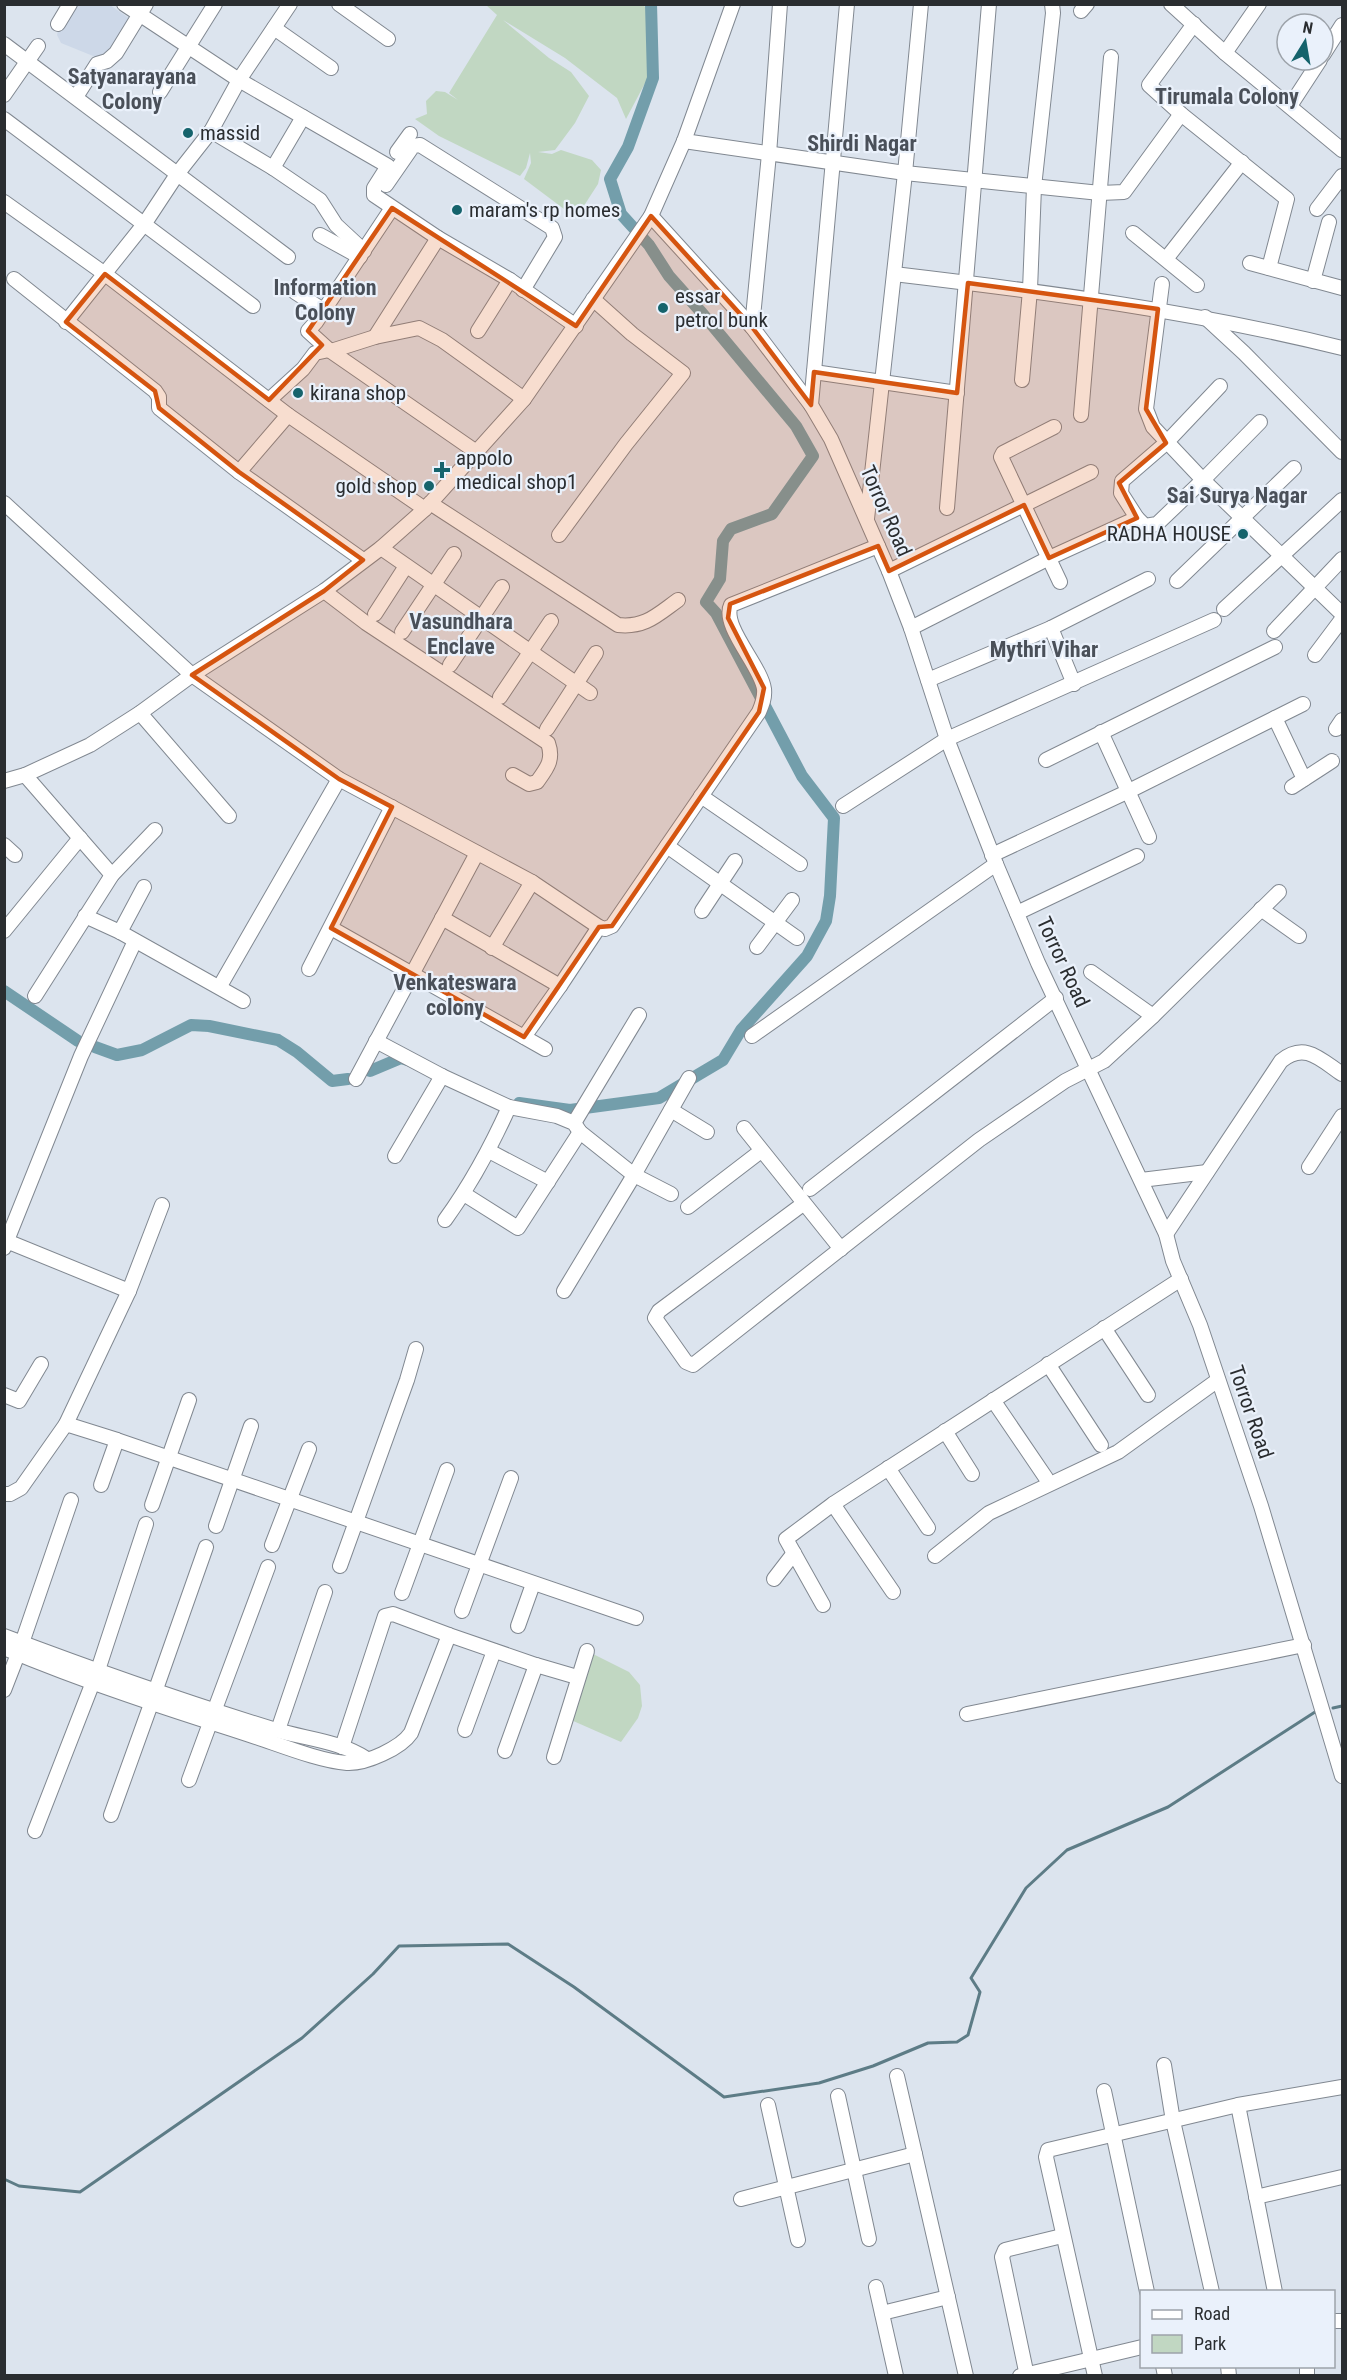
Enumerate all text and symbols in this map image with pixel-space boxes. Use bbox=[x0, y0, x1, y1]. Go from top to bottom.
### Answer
north arrow bbox=[1275, 12, 1335, 72]
text: N bbox=[1301, 18, 1314, 38]
district label: Satyanarayana Colony bbox=[68, 64, 196, 114]
district label: Tirumala Colony bbox=[1155, 84, 1299, 109]
place label: massid bbox=[200, 121, 260, 145]
marker: massid bbox=[181, 126, 195, 140]
district label: Shirdi Nagar bbox=[807, 131, 917, 156]
place label: maram's rp homes bbox=[469, 198, 620, 222]
marker: maram's rp homes bbox=[450, 203, 464, 217]
district label: Information Colony bbox=[274, 275, 376, 325]
place label: essar petrol bunk bbox=[675, 284, 768, 332]
marker: essar petrol bunk bbox=[656, 301, 670, 315]
place label: kirana shop bbox=[310, 381, 406, 405]
marker: kirana shop bbox=[291, 386, 305, 400]
place label: appolo medical shop1 bbox=[456, 446, 577, 494]
marker: appolo medical shop1 bbox=[433, 461, 451, 479]
street label: Torror Road bbox=[855, 462, 917, 560]
place label: gold shop bbox=[335, 474, 417, 498]
marker: gold shop bbox=[422, 479, 436, 493]
district label: Sai Surya Nagar bbox=[1167, 483, 1307, 508]
place label: RADHA HOUSE bbox=[1107, 522, 1231, 546]
marker: RADHA HOUSE bbox=[1236, 527, 1250, 541]
district label: Vasundhara Enclave bbox=[409, 609, 513, 659]
district label: Mythri Vihar bbox=[990, 637, 1098, 662]
street label: Torror Road bbox=[1032, 913, 1094, 1011]
district label: Venkateswara colony bbox=[393, 970, 517, 1020]
street label: Torror Road bbox=[1224, 1362, 1278, 1462]
legend bbox=[1140, 2290, 1335, 2368]
text: Road bbox=[1194, 2303, 1230, 2324]
text: Park bbox=[1194, 2333, 1226, 2354]

